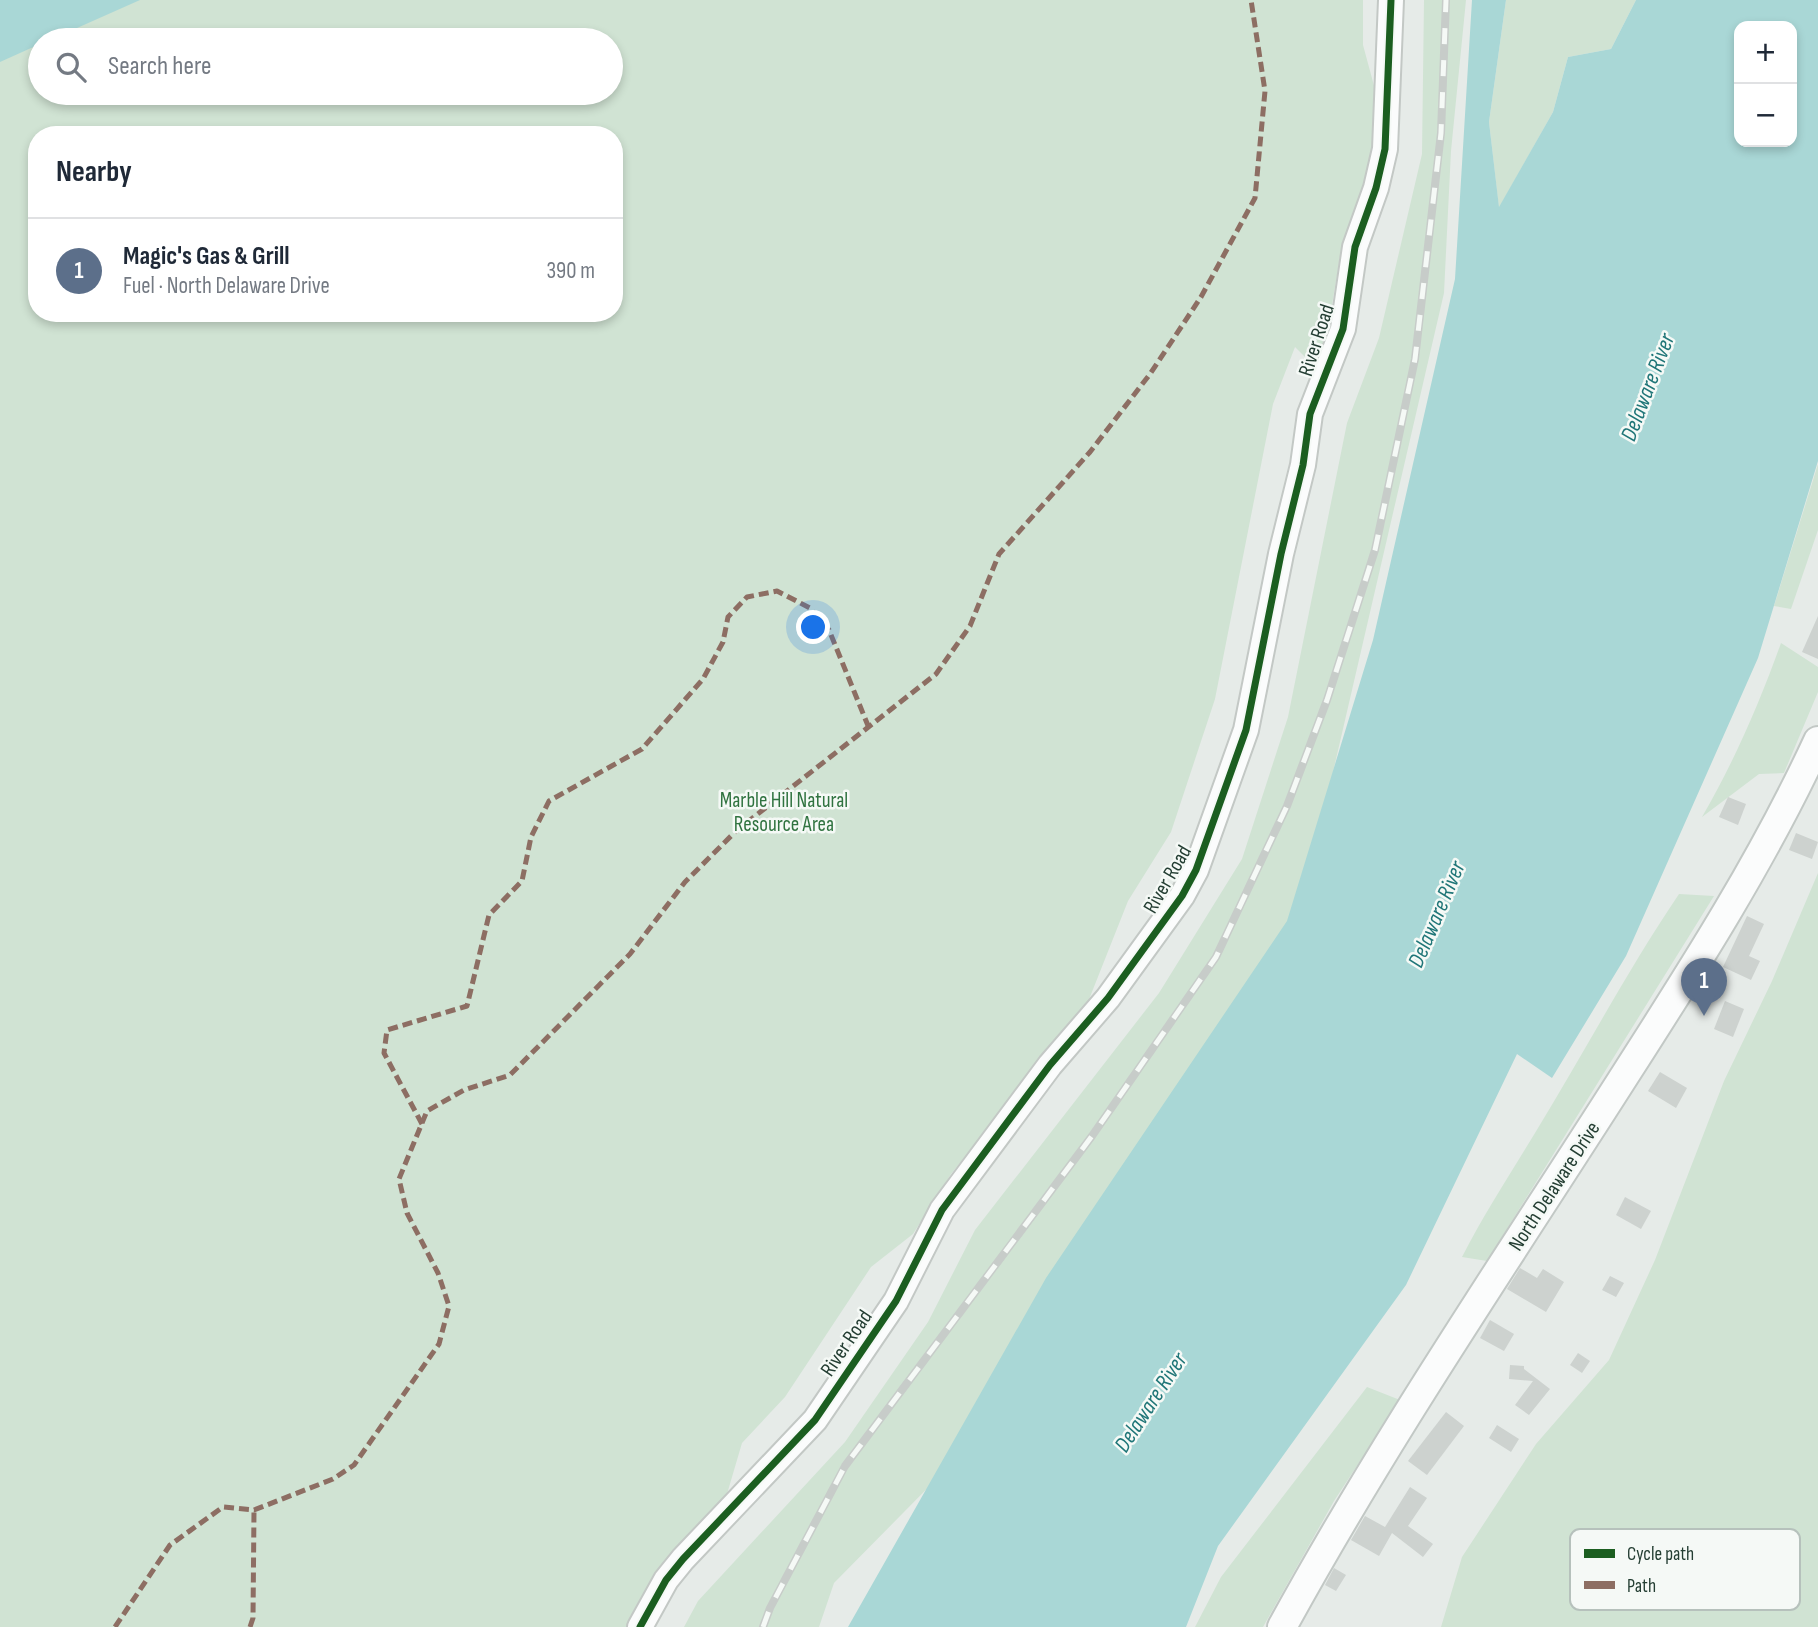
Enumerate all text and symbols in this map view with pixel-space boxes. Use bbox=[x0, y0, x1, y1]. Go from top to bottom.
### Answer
map controls bbox=[1734, 21, 1797, 147]
button: + bbox=[1734, 21, 1797, 84]
search box bbox=[28, 28, 623, 105]
icon: search bbox=[52, 48, 90, 86]
text: Search here bbox=[108, 51, 211, 82]
button: − bbox=[1734, 84, 1797, 147]
text: Nearby bbox=[56, 154, 132, 190]
text: Magic's Gas & Grill bbox=[123, 241, 290, 272]
text: 1 bbox=[74, 257, 84, 285]
text: 390 m bbox=[546, 257, 595, 285]
text: Fuel · North Delaware Drive bbox=[123, 272, 330, 300]
street label: River Road bbox=[1293, 301, 1340, 379]
water label: Delaware River bbox=[1615, 328, 1682, 445]
your location bbox=[796, 610, 830, 644]
park label: Marble Hill Natural Resource Area bbox=[720, 788, 848, 837]
street label: River Road bbox=[1138, 841, 1197, 918]
water label: Delaware River bbox=[1402, 856, 1472, 972]
pin: 1 bbox=[1681, 958, 1727, 1016]
street label: North Delaware Drive bbox=[1503, 1117, 1605, 1255]
street label: River Road bbox=[815, 1305, 878, 1381]
water label: Delaware River bbox=[1108, 1346, 1194, 1457]
legend bbox=[1570, 1529, 1800, 1610]
text: Cycle path bbox=[1627, 1543, 1694, 1566]
text: Path bbox=[1627, 1575, 1656, 1598]

